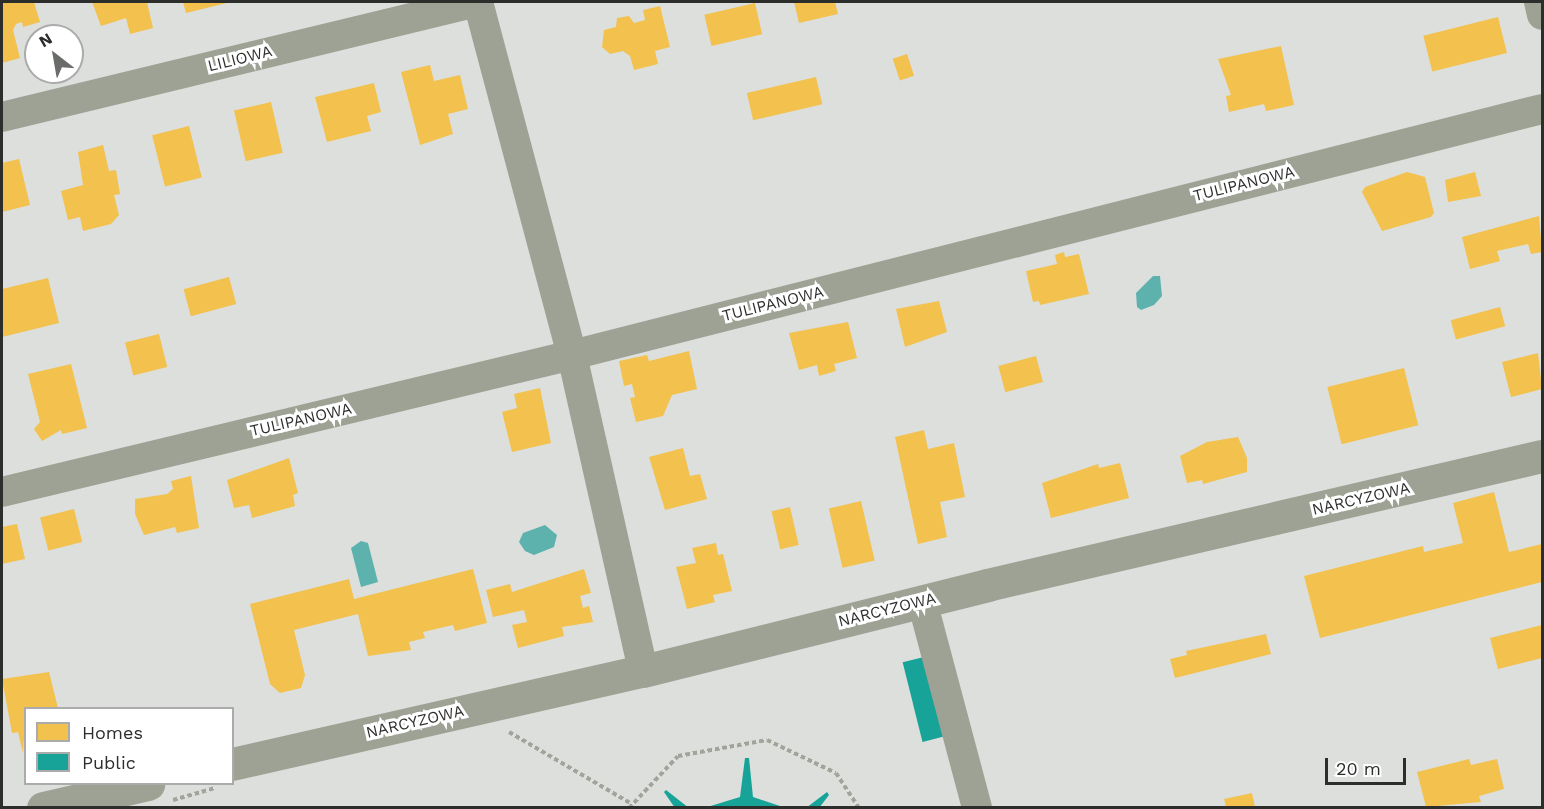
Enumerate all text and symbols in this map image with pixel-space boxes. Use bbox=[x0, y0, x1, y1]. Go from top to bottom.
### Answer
north arrow bbox=[24, 24, 84, 84]
text: N bbox=[36, 29, 55, 51]
street label: LILIOWA bbox=[206, 42, 274, 76]
street label: TULIPANOWA bbox=[1191, 162, 1297, 206]
street label: TULIPANOWA bbox=[720, 282, 826, 326]
street label: TULIPANOWA bbox=[248, 399, 354, 441]
street label: NARCYZOWA bbox=[1310, 478, 1412, 520]
street label: NARCYZOWA bbox=[836, 589, 938, 631]
street label: NARCYZOWA bbox=[364, 701, 466, 743]
legend bbox=[24, 707, 234, 785]
text: Homes bbox=[82, 722, 143, 743]
scale bar bbox=[1328, 746, 1409, 784]
text: Public bbox=[82, 752, 136, 773]
text: 20 m bbox=[1336, 758, 1381, 779]

